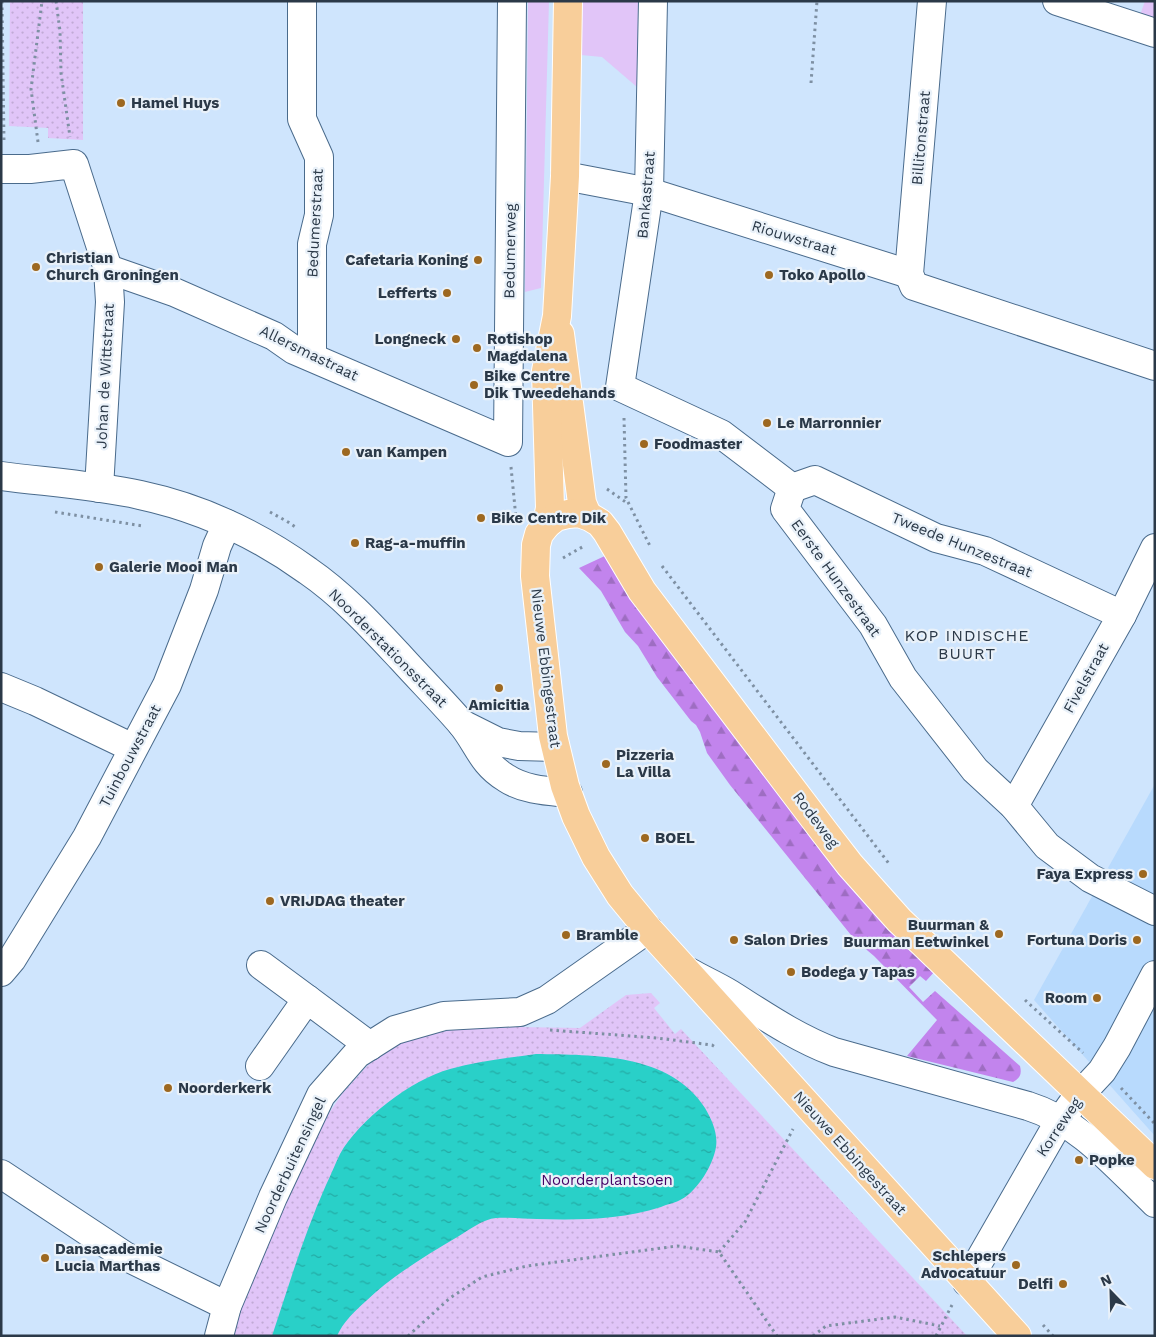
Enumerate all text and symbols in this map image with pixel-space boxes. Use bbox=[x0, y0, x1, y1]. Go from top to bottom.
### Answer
street label: Billitonstraat bbox=[908, 89, 934, 186]
place label: Hamel Huys bbox=[131, 94, 219, 112]
marker: Hamel Huys bbox=[115, 97, 127, 109]
street label: Bankastraat bbox=[633, 150, 659, 239]
street label: Bedumerstraat bbox=[303, 167, 327, 278]
street label: Bedumerweg bbox=[500, 203, 520, 299]
street label: Riouwstraat bbox=[749, 217, 839, 260]
place label: Christian Church Groningen bbox=[46, 249, 179, 284]
place label: Cafetaria Koning bbox=[345, 251, 469, 269]
marker: Cafetaria Koning bbox=[472, 254, 484, 266]
marker: Christian Church Groningen bbox=[30, 261, 42, 273]
place label: Toko Apollo bbox=[779, 266, 866, 284]
marker: Toko Apollo bbox=[763, 269, 775, 281]
place label: Lefferts bbox=[378, 284, 437, 302]
marker: Lefferts bbox=[441, 287, 453, 299]
street label: Johan de Wittstraat bbox=[92, 302, 118, 449]
street label: Allersmastraat bbox=[257, 321, 362, 385]
place label: Longneck bbox=[375, 330, 447, 348]
place label: Rotishop Magdalena bbox=[487, 330, 568, 365]
marker: Longneck bbox=[450, 333, 462, 345]
marker: Rotishop Magdalena bbox=[471, 342, 483, 354]
place label: Bike Centre Dik Tweedehands bbox=[484, 367, 615, 402]
marker: Bike Centre Dik Tweedehands bbox=[468, 379, 480, 391]
place label: Le Marronnier bbox=[777, 414, 882, 432]
marker: Le Marronnier bbox=[761, 417, 773, 429]
place label: Foodmaster bbox=[654, 435, 743, 453]
marker: Foodmaster bbox=[638, 438, 650, 450]
place label: van Kampen bbox=[355, 443, 447, 461]
marker: van Kampen bbox=[340, 446, 352, 458]
place label: Bike Centre Dik bbox=[491, 509, 607, 527]
street label: Tweede Hunzestraat bbox=[889, 509, 1036, 582]
marker: Bike Centre Dik bbox=[475, 512, 487, 524]
street label: Eerste Hunzestraat bbox=[787, 516, 885, 641]
place label: Rag-a-muffin bbox=[365, 534, 466, 552]
marker: Rag-a-muffin bbox=[349, 537, 361, 549]
place label: Galerie Mooi Man bbox=[109, 558, 238, 576]
marker: Galerie Mooi Man bbox=[93, 561, 105, 573]
street label: Noorderstationsstraat bbox=[325, 585, 452, 712]
street label: Nieuwe Ebbingestraat bbox=[527, 587, 565, 749]
district label: KOP INDISCHE BUURT bbox=[905, 626, 1029, 663]
street label: Fivelstraat bbox=[1059, 639, 1113, 716]
marker: Amicitia bbox=[493, 682, 505, 694]
place label: Amicitia bbox=[468, 696, 530, 714]
street label: Tuinbouwstraat bbox=[95, 701, 165, 810]
place label: Pizzeria La Villa bbox=[616, 746, 674, 781]
marker: Pizzeria La Villa bbox=[600, 758, 612, 770]
street label: Rodeweg bbox=[789, 788, 843, 852]
place label: BOEL bbox=[655, 829, 695, 847]
marker: BOEL bbox=[639, 832, 651, 844]
place label: Faya Express bbox=[1036, 865, 1133, 883]
marker: Faya Express bbox=[1137, 868, 1149, 880]
place label: VRIJDAG theater bbox=[280, 892, 405, 910]
marker: VRIJDAG theater bbox=[264, 895, 276, 907]
place label: Buurman & Buurman Eetwinkel bbox=[843, 916, 989, 951]
place label: Bramble bbox=[576, 926, 639, 944]
marker: Buurman & Buurman Eetwinkel bbox=[993, 928, 1005, 940]
marker: Bramble bbox=[560, 929, 572, 941]
place label: Salon Dries bbox=[744, 931, 828, 949]
place label: Fortuna Doris bbox=[1027, 931, 1127, 949]
marker: Salon Dries bbox=[728, 934, 740, 946]
marker: Fortuna Doris bbox=[1131, 934, 1143, 946]
place label: Bodega y Tapas bbox=[801, 963, 915, 981]
marker: Bodega y Tapas bbox=[785, 966, 797, 978]
place label: Room bbox=[1045, 989, 1087, 1007]
marker: Room bbox=[1091, 992, 1103, 1004]
place label: Noorderkerk bbox=[178, 1079, 272, 1097]
marker: Noorderkerk bbox=[162, 1082, 174, 1094]
street label: Nieuwe Ebbingestraat bbox=[790, 1087, 911, 1219]
street label: Noorderbuitensingel bbox=[251, 1094, 330, 1236]
street label: Korreweg bbox=[1033, 1094, 1085, 1160]
place label: Popke bbox=[1089, 1151, 1135, 1169]
marker: Popke bbox=[1073, 1154, 1085, 1166]
park label: Noorderplantsoen bbox=[541, 1171, 673, 1189]
place label: Dansacademie Lucia Marthas bbox=[55, 1240, 163, 1275]
place label: Schlepers Advocatuur bbox=[921, 1247, 1007, 1282]
marker: Dansacademie Lucia Marthas bbox=[39, 1252, 51, 1264]
marker: Schlepers Advocatuur bbox=[1010, 1259, 1022, 1271]
north arrow bbox=[1086, 1267, 1136, 1317]
text: N bbox=[1098, 1271, 1114, 1289]
place label: Delfi bbox=[1018, 1275, 1053, 1293]
marker: Delfi bbox=[1057, 1278, 1069, 1290]

